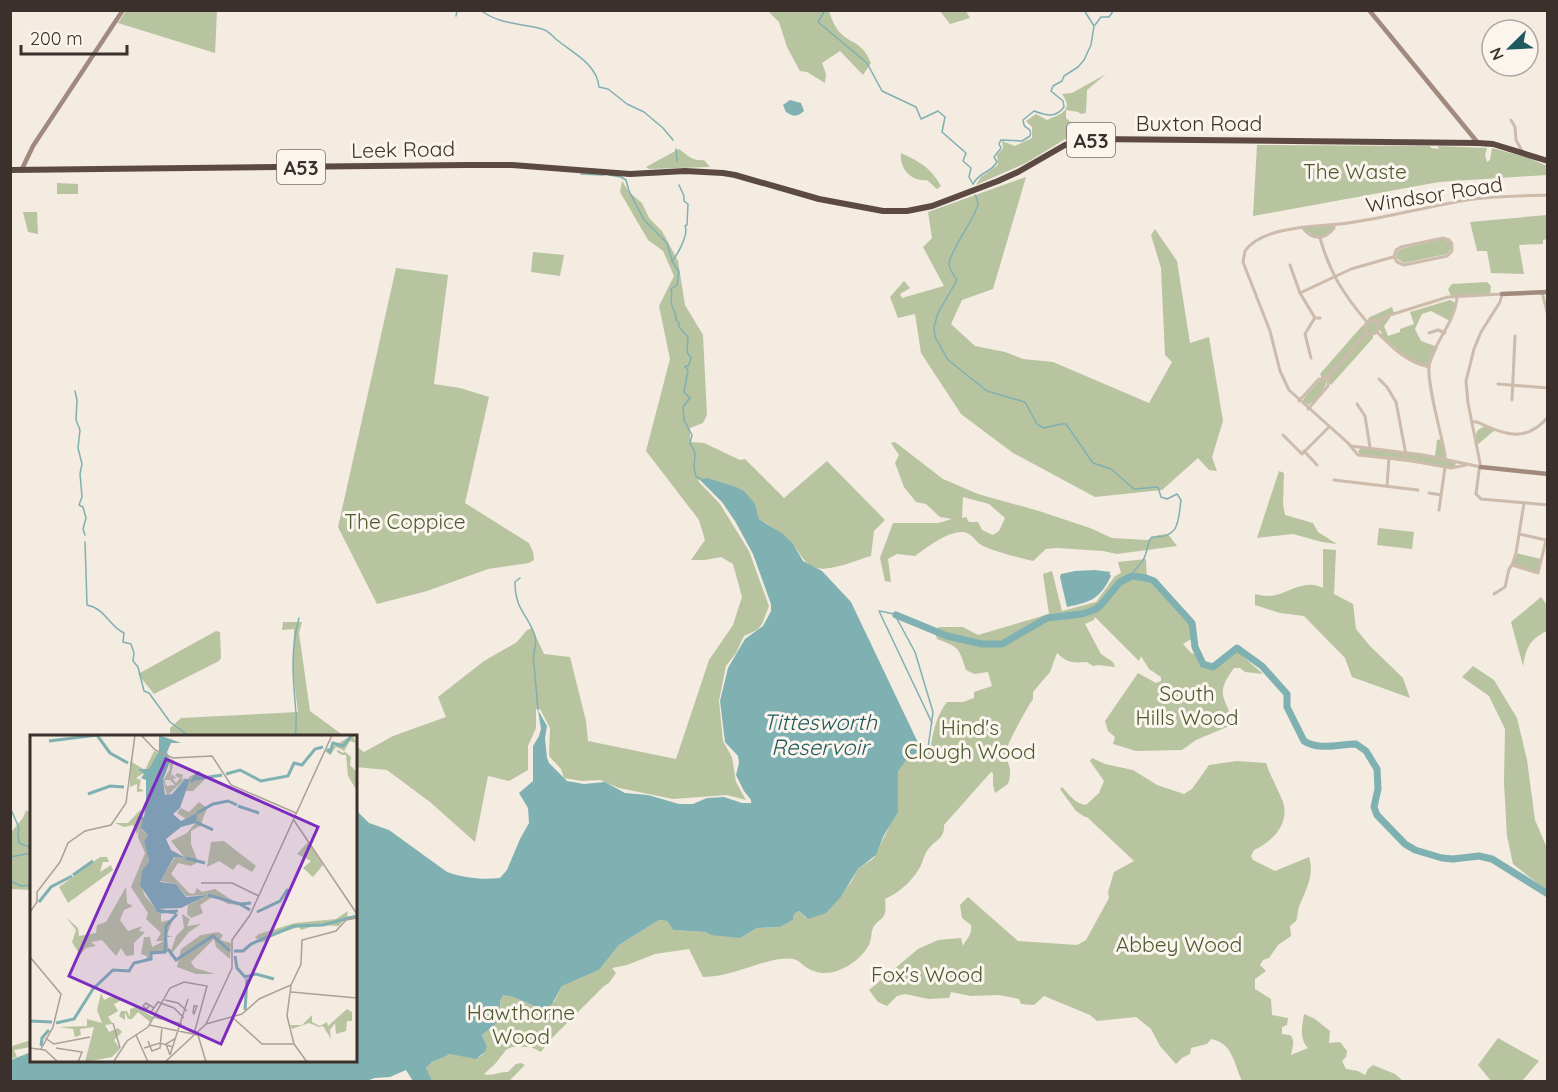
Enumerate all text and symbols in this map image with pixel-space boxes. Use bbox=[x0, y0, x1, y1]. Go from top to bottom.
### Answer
scale bar bbox=[21, 18, 128, 56]
north arrow bbox=[1480, 18, 1540, 78]
text: 200 m bbox=[30, 27, 83, 50]
text: N bbox=[1485, 45, 1508, 64]
street label: Buxton Road bbox=[1136, 110, 1262, 136]
road number: A53 bbox=[1067, 123, 1115, 157]
street label: Leek Road bbox=[351, 135, 455, 163]
road number: A53 bbox=[277, 150, 325, 184]
park label: The Waste bbox=[1303, 158, 1407, 184]
street label: Windsor Road bbox=[1364, 170, 1504, 218]
park label: The Coppice bbox=[344, 508, 466, 534]
park label: South Hills Wood bbox=[1136, 680, 1238, 730]
water label: Tittesworth Reservoir bbox=[763, 708, 877, 761]
park label: Hind's Clough Wood bbox=[904, 714, 1036, 764]
inset map bbox=[30, 735, 357, 1062]
park label: Abbey Wood bbox=[1116, 931, 1242, 957]
park label: Fox's Wood bbox=[871, 961, 983, 987]
park label: Hawthorne Wood bbox=[467, 999, 575, 1049]

